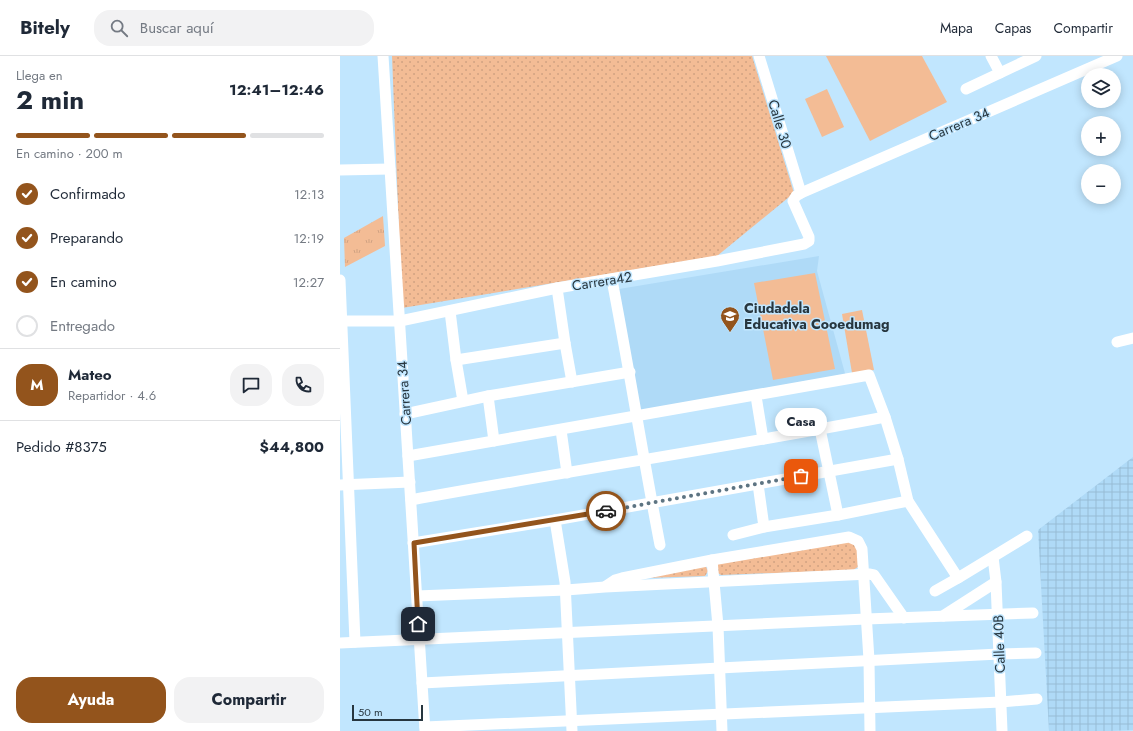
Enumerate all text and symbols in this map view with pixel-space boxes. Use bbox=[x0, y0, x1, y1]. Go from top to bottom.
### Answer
search box bbox=[94, 10, 374, 46]
text: Bitely bbox=[20, 14, 70, 41]
icon: search bbox=[108, 17, 130, 39]
text: Buscar aquí bbox=[140, 17, 214, 39]
text: Mapa bbox=[940, 18, 973, 38]
text: Capas bbox=[995, 18, 1032, 38]
text: Compartir bbox=[1054, 18, 1113, 38]
text: Llega en bbox=[16, 66, 63, 85]
map controls bbox=[1081, 68, 1121, 204]
button: layers bbox=[1081, 68, 1121, 108]
text: 12:41–12:46 bbox=[229, 79, 324, 101]
text: 2 min bbox=[16, 81, 84, 119]
street label: Calle 30 bbox=[763, 97, 797, 151]
street label: Carrera 34 bbox=[925, 102, 993, 146]
button: + bbox=[1081, 116, 1121, 156]
text: En camino · 200 m bbox=[16, 144, 123, 163]
button: − bbox=[1081, 164, 1121, 204]
icon: check bbox=[16, 183, 38, 205]
text: Confirmado bbox=[50, 183, 125, 205]
text: 12:13 bbox=[294, 185, 324, 204]
icon: check bbox=[16, 227, 38, 249]
text: Preparando bbox=[50, 227, 123, 249]
text: 12:19 bbox=[294, 229, 324, 248]
street label: Carrera42 bbox=[571, 266, 634, 296]
icon: check bbox=[16, 271, 38, 293]
text: En camino bbox=[50, 271, 117, 293]
text: 12:27 bbox=[293, 273, 324, 292]
place label: Ciudadela Educativa Cooedumag bbox=[744, 298, 890, 334]
school or university icon: Ciudadela Educativa Cooedumag bbox=[719, 305, 741, 333]
text: Entregado bbox=[50, 315, 115, 337]
street label: Carrera 34 bbox=[392, 360, 416, 426]
text: Mateo bbox=[68, 364, 112, 386]
button: chat bbox=[230, 364, 272, 406]
button: phone bbox=[282, 364, 324, 406]
text: M bbox=[30, 374, 44, 396]
text: Repartidor · 4.6 bbox=[68, 386, 156, 405]
callout: Casa bbox=[775, 408, 827, 436]
text: Casa bbox=[786, 412, 816, 431]
text: Pedido #8375 bbox=[16, 436, 107, 458]
text: $44,800 bbox=[260, 436, 324, 458]
pin bbox=[784, 459, 818, 493]
icon: bag bbox=[790, 465, 812, 487]
courier bbox=[586, 491, 626, 531]
icon: car bbox=[595, 500, 617, 522]
pin bbox=[401, 607, 435, 641]
icon: home bbox=[407, 613, 429, 635]
street label: Calle 40B bbox=[988, 614, 1010, 674]
button: Ayuda bbox=[16, 677, 166, 723]
button: Compartir bbox=[174, 677, 324, 723]
scale bar bbox=[352, 703, 423, 722]
text: 50 m bbox=[358, 704, 383, 720]

